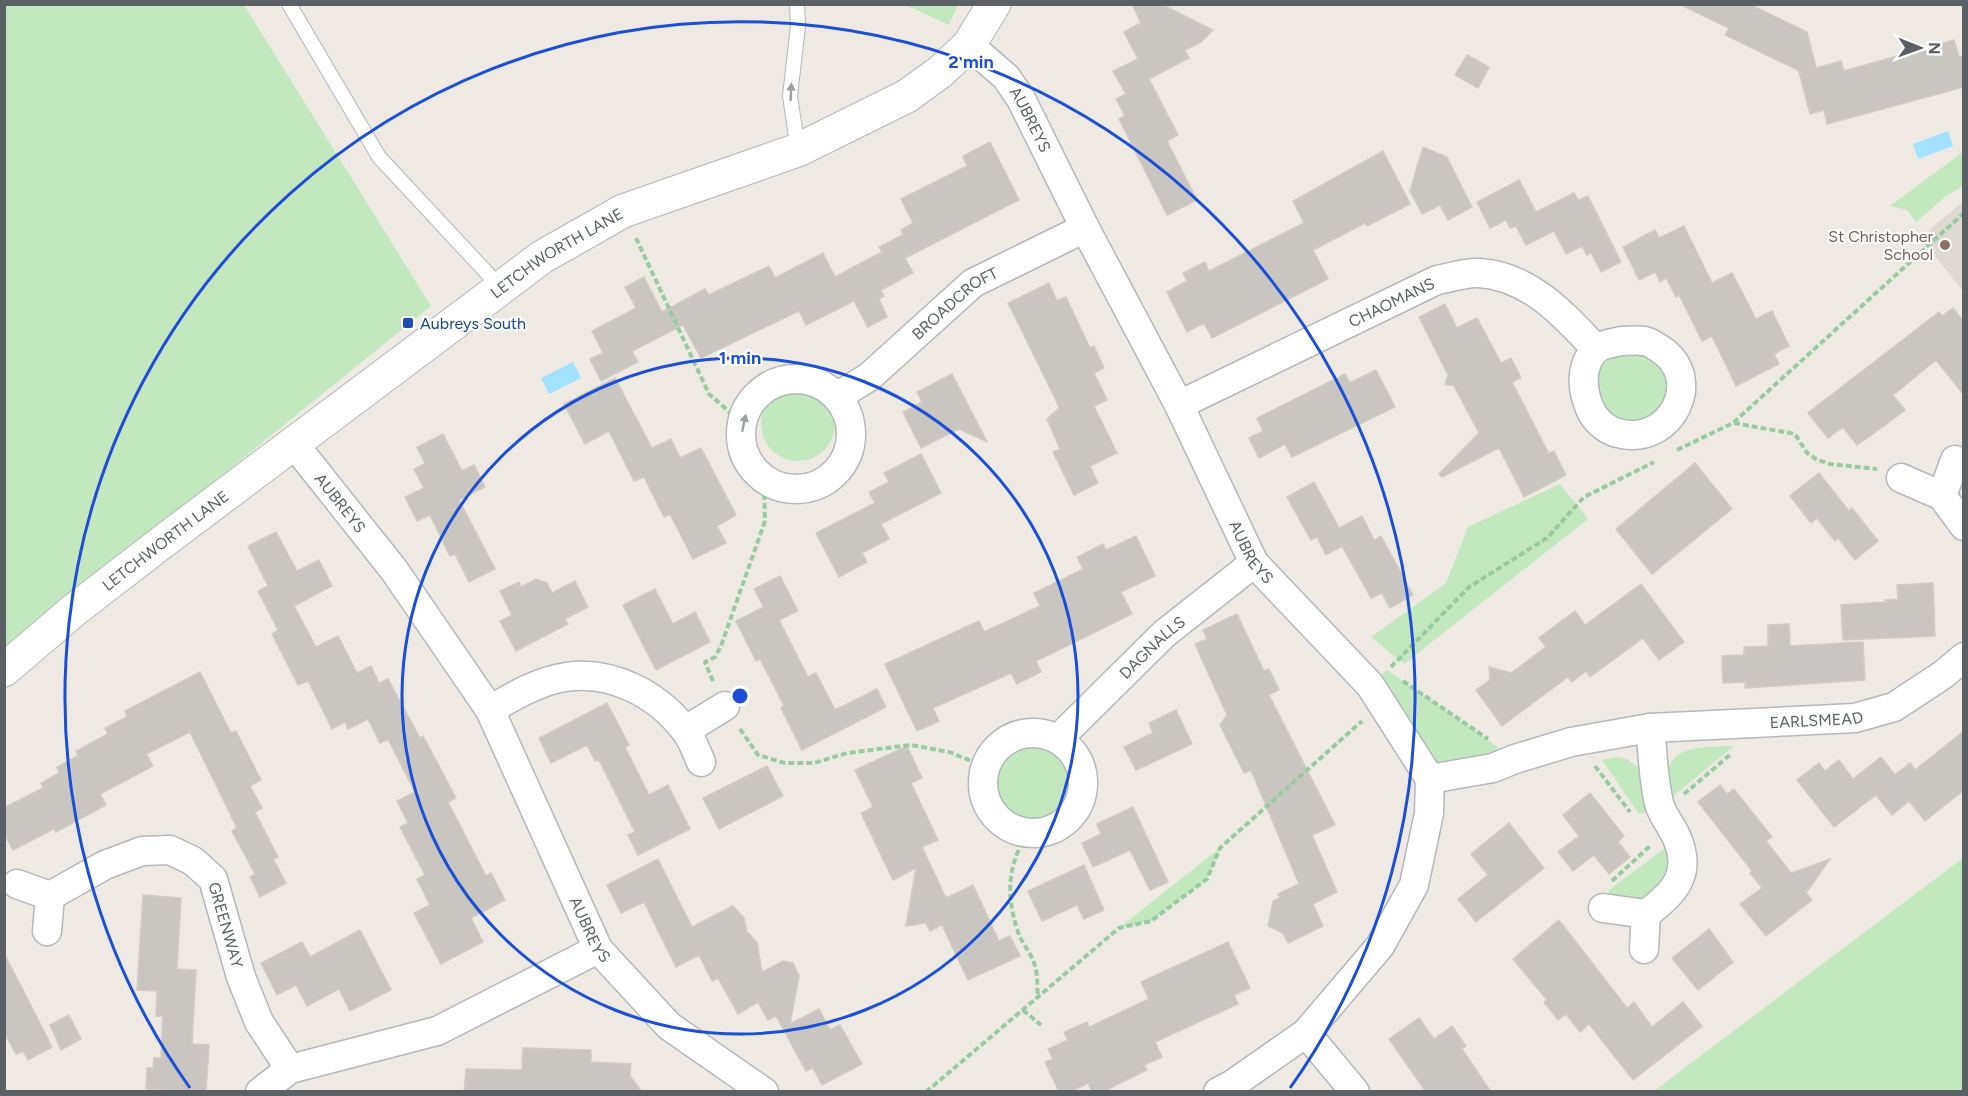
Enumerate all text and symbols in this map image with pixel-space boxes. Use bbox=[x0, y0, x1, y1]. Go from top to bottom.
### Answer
north arrow bbox=[1890, 18, 1950, 78]
text: N bbox=[1925, 42, 1944, 55]
text: 2 min bbox=[948, 51, 994, 73]
one-way arrow bbox=[786, 83, 795, 102]
street label: AUBREYS bbox=[1006, 83, 1055, 155]
street label: LETCHWORTH LANE bbox=[486, 204, 626, 302]
place label: St Christopher School bbox=[1828, 227, 1934, 264]
marker: St Christopher School bbox=[1938, 238, 1952, 252]
street label: BROADCROFT bbox=[908, 263, 1001, 343]
street label: CHAOMANS bbox=[1345, 273, 1438, 331]
place label: Aubreys South bbox=[420, 314, 526, 333]
marker: Aubreys South bbox=[401, 316, 415, 330]
text: 1 min bbox=[719, 347, 761, 369]
one-way arrow bbox=[739, 413, 749, 432]
street label: AUBREYS bbox=[311, 469, 370, 537]
street label: LETCHWORTH LANE bbox=[98, 486, 232, 595]
street label: AUBREYS bbox=[1226, 517, 1278, 588]
street label: DAGNALLS bbox=[1115, 612, 1189, 683]
centre of rings bbox=[730, 686, 750, 706]
street label: EARLSMEAD bbox=[1769, 707, 1865, 732]
street label: GREENWAY bbox=[205, 880, 248, 971]
street label: AUBREYS bbox=[566, 894, 615, 966]

